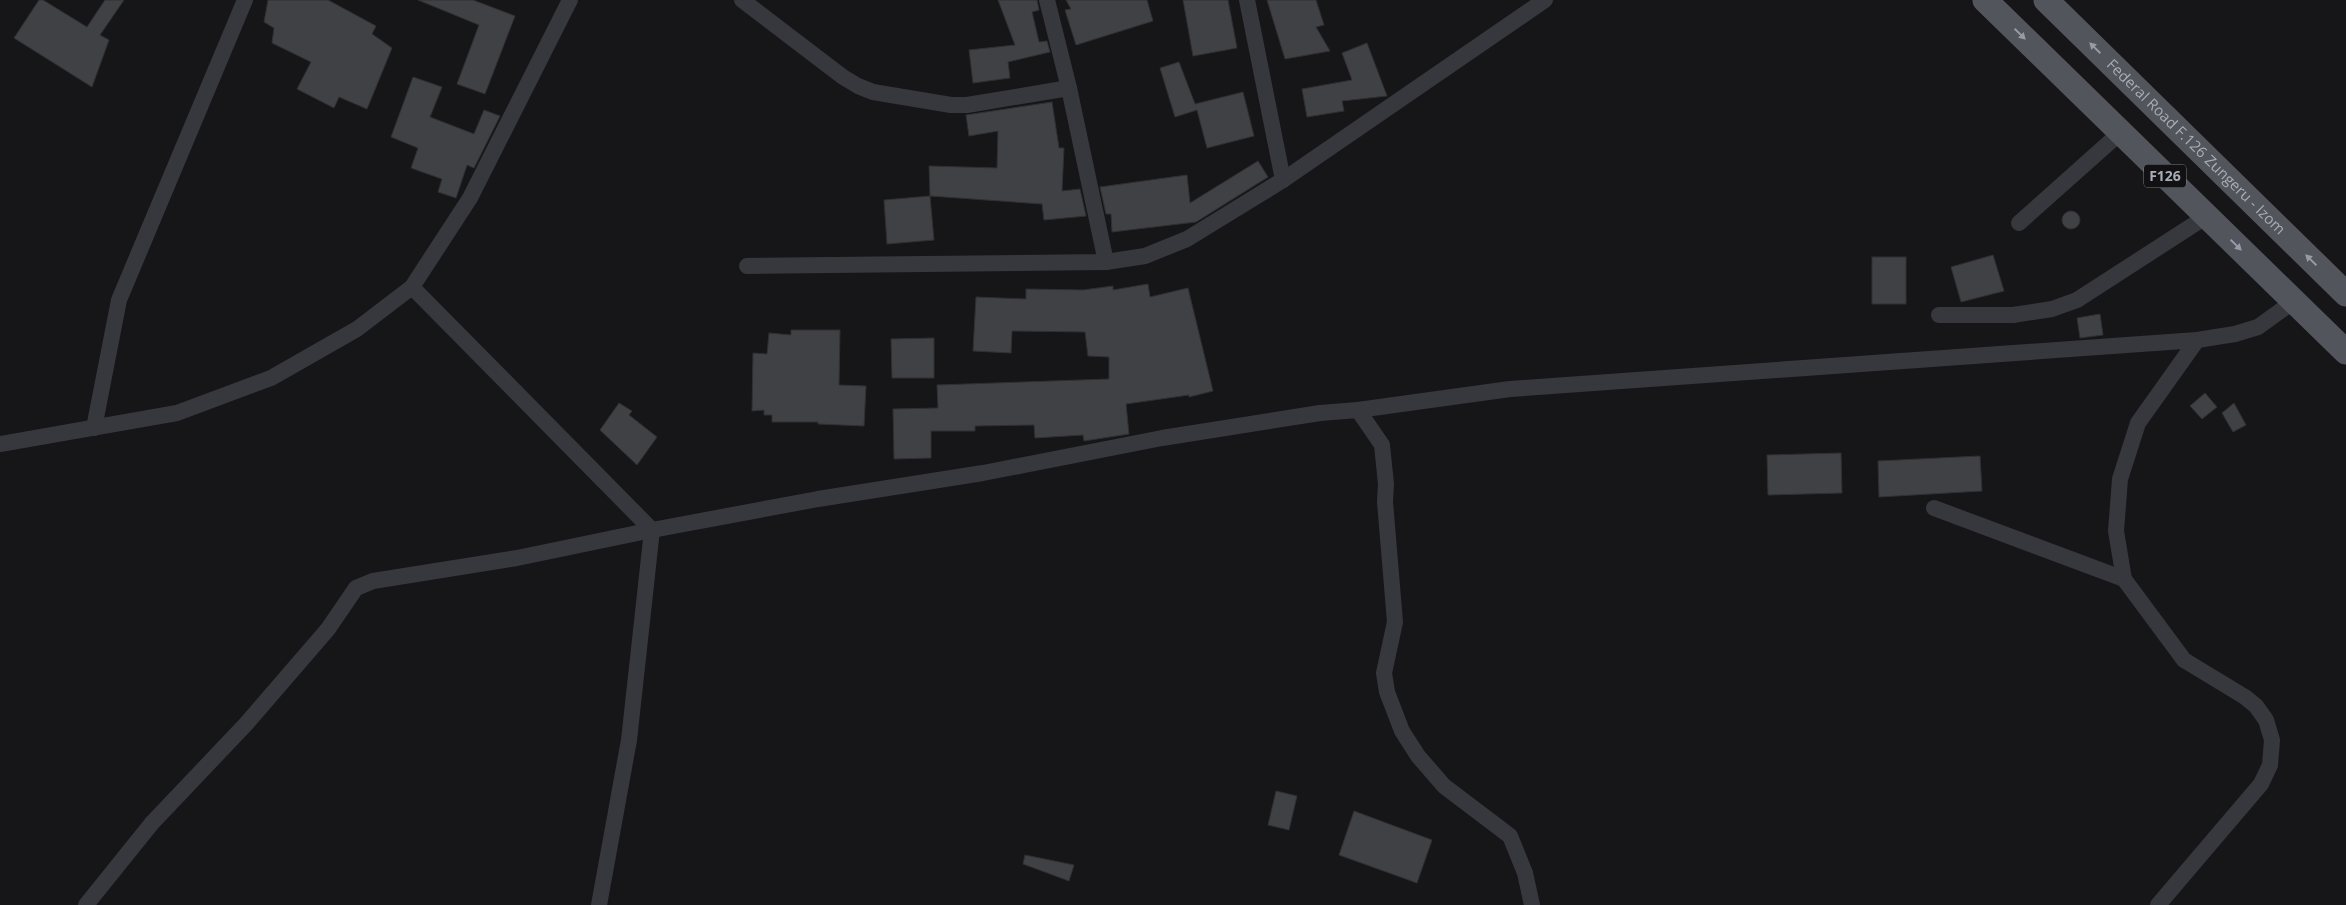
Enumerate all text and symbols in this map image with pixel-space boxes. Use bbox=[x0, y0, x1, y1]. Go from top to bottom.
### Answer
one-way arrow bbox=[2013, 28, 2025, 40]
one-way arrow bbox=[2089, 42, 2101, 54]
street label: Federal Road F.126 Zungeru - Izom bbox=[2103, 54, 2290, 238]
road number: F126 bbox=[2144, 165, 2186, 188]
one-way arrow bbox=[2230, 239, 2242, 251]
one-way arrow bbox=[2305, 254, 2317, 266]

